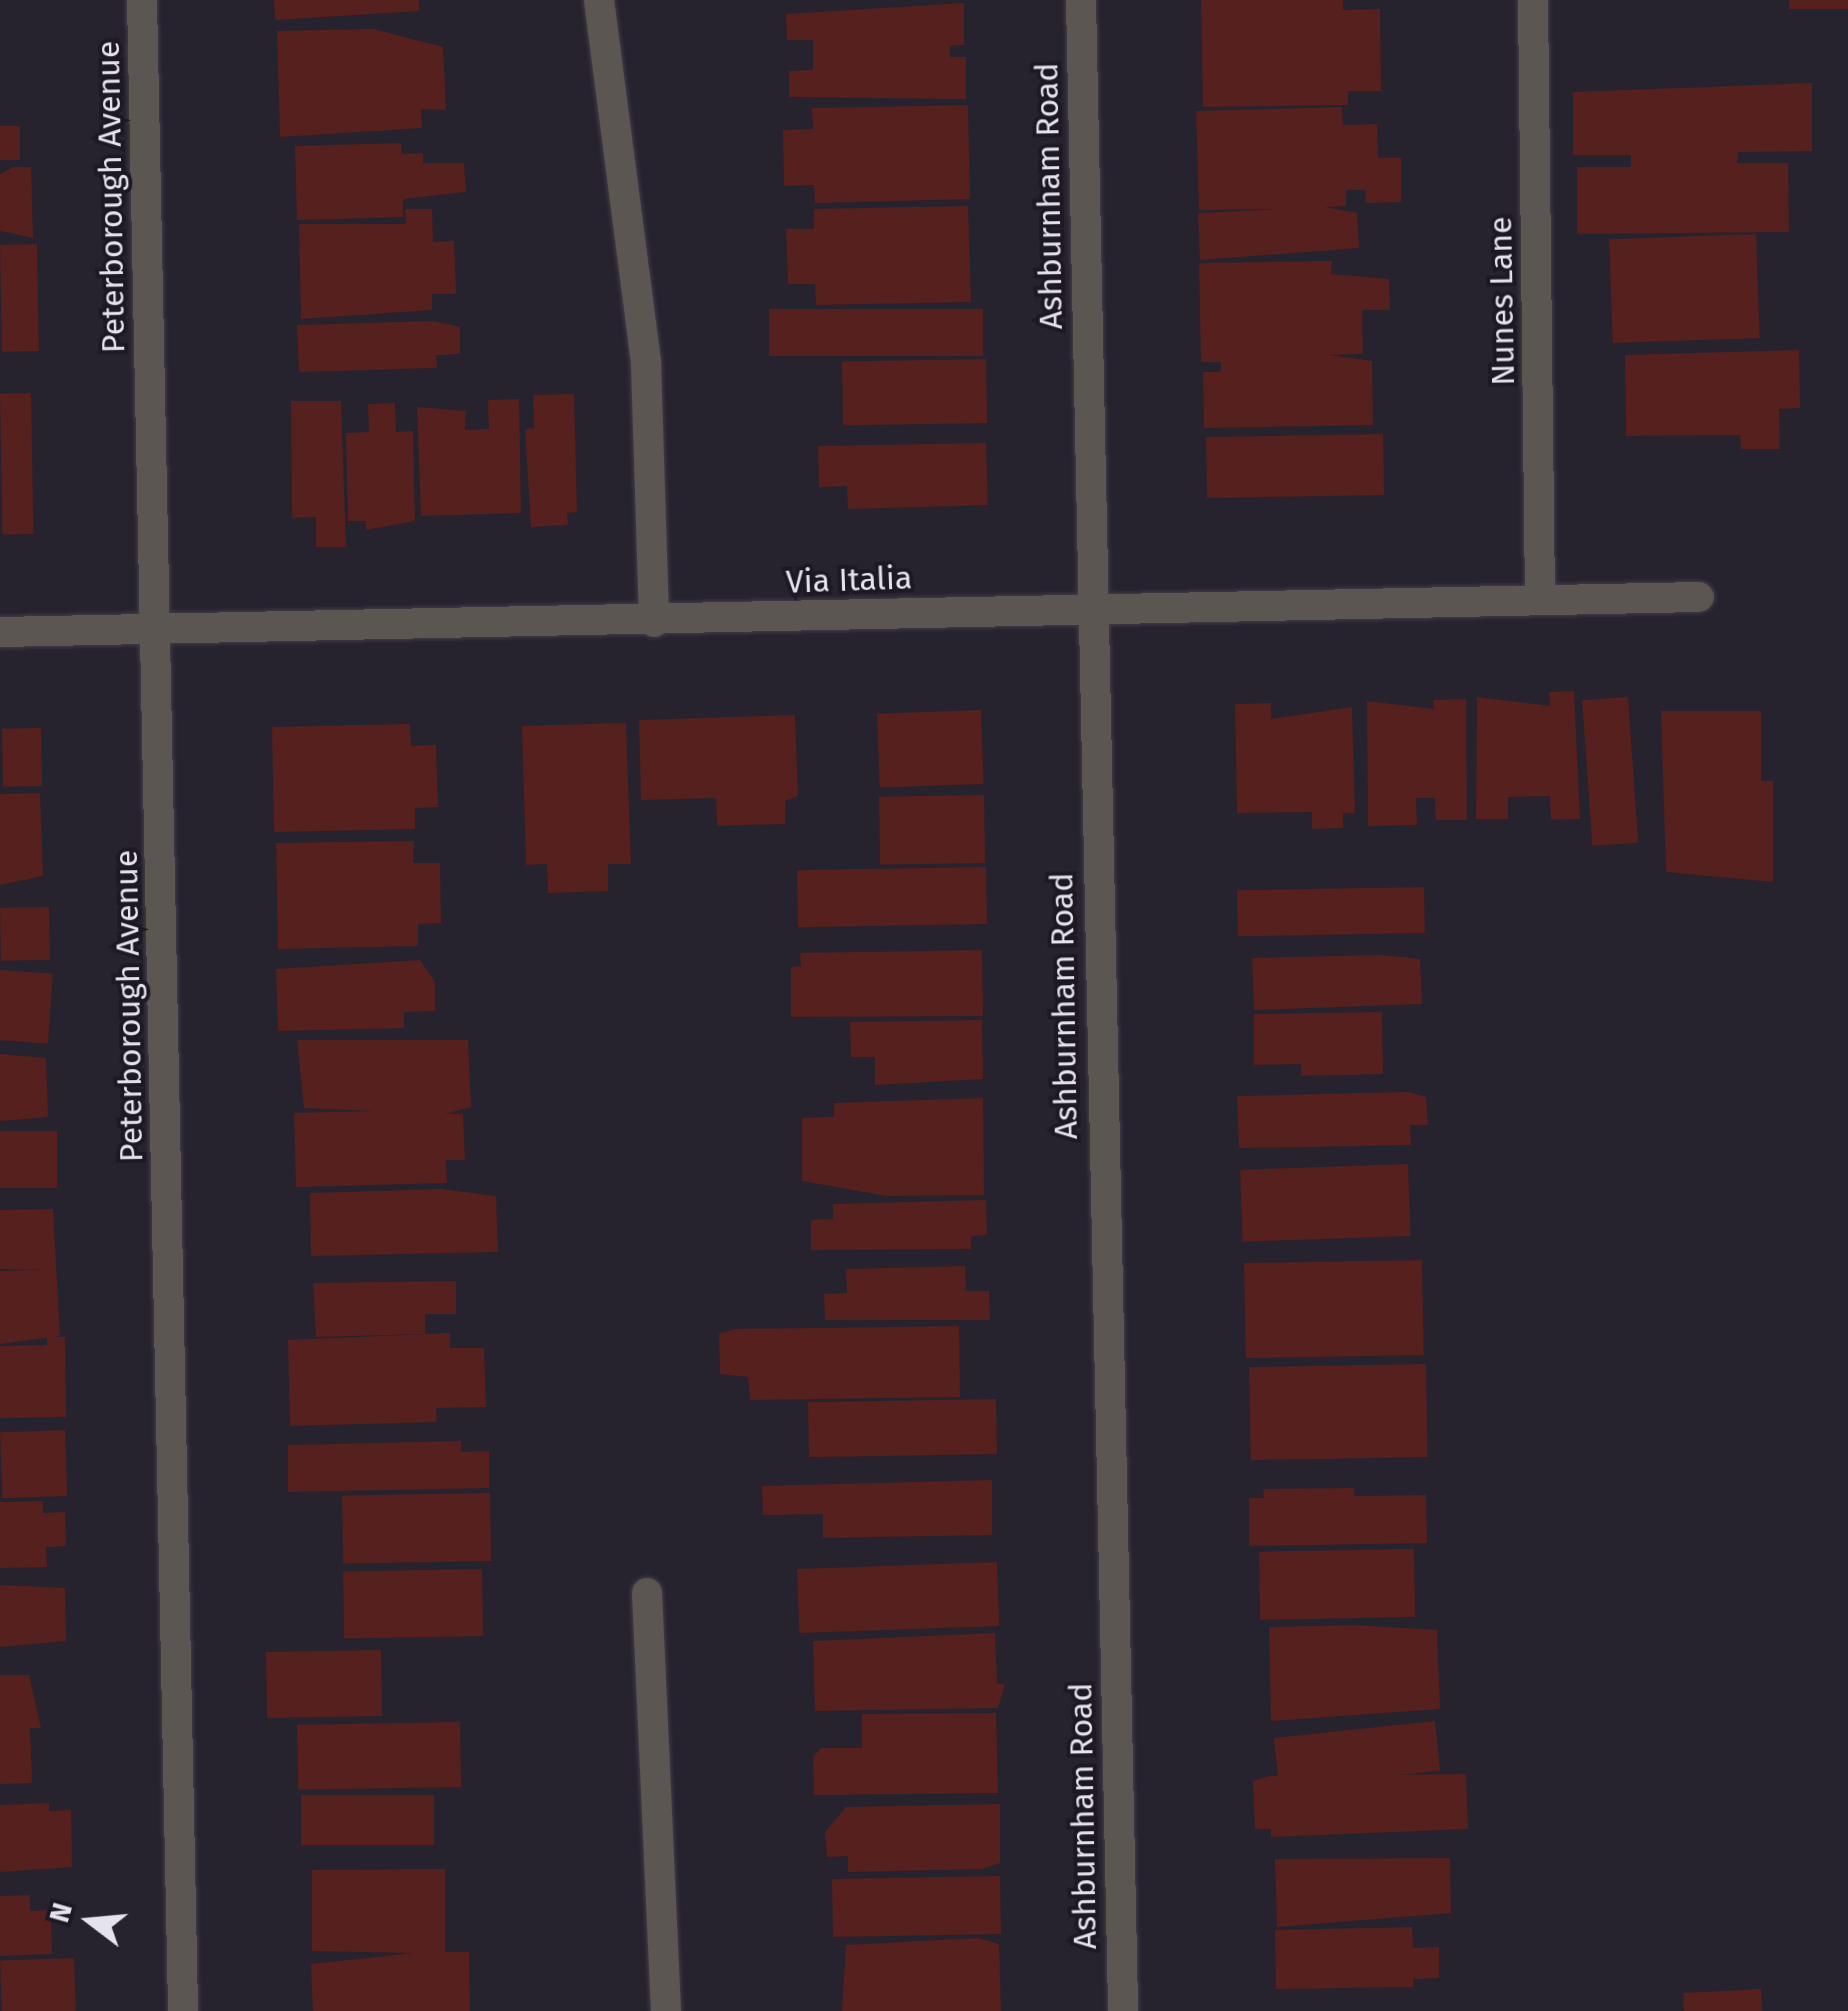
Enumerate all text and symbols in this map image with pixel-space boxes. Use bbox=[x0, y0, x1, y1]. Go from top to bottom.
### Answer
street label: Peterborough Avenue bbox=[89, 40, 133, 354]
street label: Ashburnham Road bbox=[1027, 62, 1071, 330]
street label: Nunes Lane bbox=[1481, 216, 1523, 386]
street label: Via Italia bbox=[785, 559, 913, 601]
street label: Peterborough Avenue bbox=[107, 849, 151, 1163]
street label: Ashburnham Road bbox=[1042, 872, 1086, 1140]
street label: Ashburnham Road bbox=[1061, 1682, 1105, 1950]
north arrow bbox=[40, 1871, 140, 1971]
text: N bbox=[42, 1899, 79, 1926]

